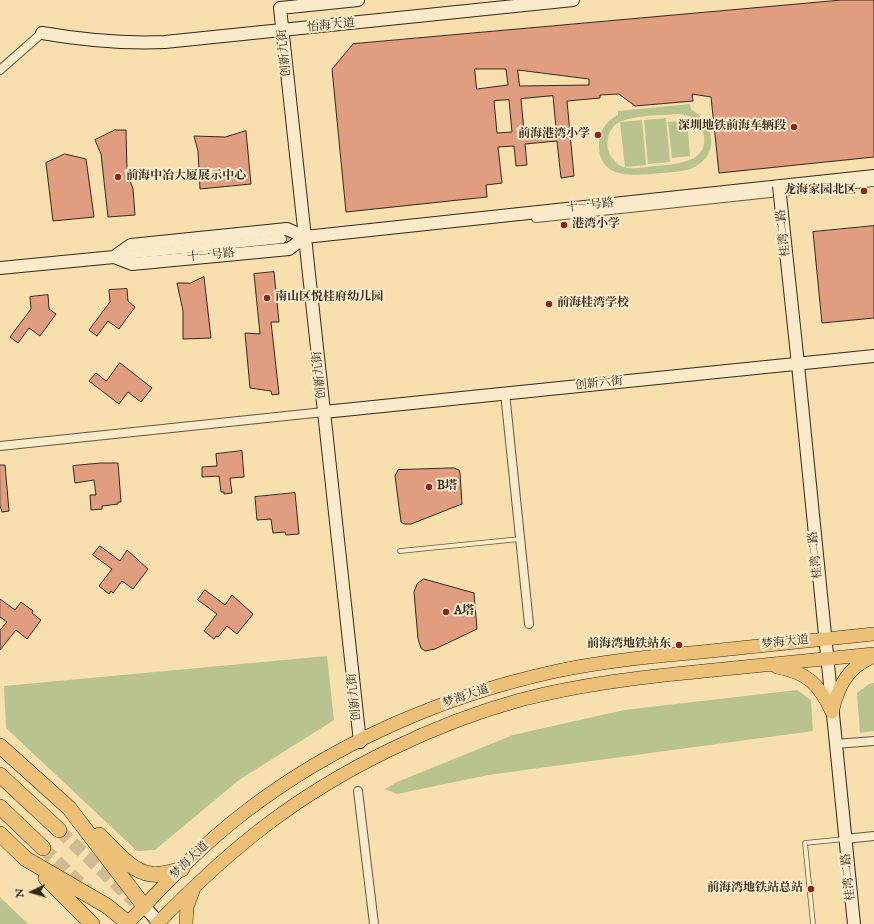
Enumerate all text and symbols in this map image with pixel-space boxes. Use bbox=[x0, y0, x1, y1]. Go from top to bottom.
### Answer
street label: 怡海大道 bbox=[306, 16, 356, 36]
street label: 创新九街 bbox=[275, 28, 295, 78]
place label: 深圳地铁前海车辆段 bbox=[678, 120, 786, 134]
marker: 深圳地铁前海车辆段 bbox=[789, 122, 799, 132]
place label: 前海港湾小学 bbox=[518, 128, 590, 142]
marker: 前海港湾小学 bbox=[593, 130, 603, 140]
place label: 前海中冶大厦展示中心 bbox=[126, 170, 246, 184]
marker: 前海中冶大厦展示中心 bbox=[113, 172, 123, 182]
place label: 龙海家园北区 bbox=[784, 184, 856, 198]
marker: 龙海家园北区 bbox=[859, 186, 869, 196]
street label: 十一号路 bbox=[565, 196, 615, 216]
street label: 桂湾二路 bbox=[774, 208, 794, 258]
place label: 港湾小学 bbox=[572, 218, 620, 232]
marker: 港湾小学 bbox=[559, 220, 569, 230]
street label: 十一号路 bbox=[186, 246, 236, 266]
place label: 南山区悦桂府幼儿园 bbox=[275, 291, 383, 305]
marker: 南山区悦桂府幼儿园 bbox=[262, 293, 272, 303]
place label: 前海桂湾学校 bbox=[557, 297, 629, 311]
marker: 前海桂湾学校 bbox=[544, 299, 554, 309]
street label: 创新九街 bbox=[310, 350, 330, 400]
street label: 创新六街 bbox=[574, 374, 624, 394]
place label: B塔 bbox=[437, 480, 457, 494]
marker: B塔 bbox=[424, 482, 434, 492]
street label: 桂湾二路 bbox=[806, 530, 826, 580]
place label: A塔 bbox=[454, 605, 474, 619]
marker: A塔 bbox=[441, 607, 451, 617]
street label: 梦海大道 bbox=[760, 633, 810, 653]
place label: 前海湾地铁站东 bbox=[587, 638, 671, 652]
marker: 前海湾地铁站东 bbox=[674, 640, 684, 650]
street label: 创新九街 bbox=[345, 672, 365, 722]
street label: 梦海大道 bbox=[441, 682, 491, 712]
street label: 梦海大道 bbox=[168, 839, 212, 883]
street label: 桂湾二路 bbox=[839, 852, 859, 902]
north arrow bbox=[12, 872, 52, 912]
place label: 前海湾地铁站总站 bbox=[707, 882, 803, 896]
marker: 前海湾地铁站总站 bbox=[806, 884, 816, 894]
text: N bbox=[13, 888, 27, 898]

